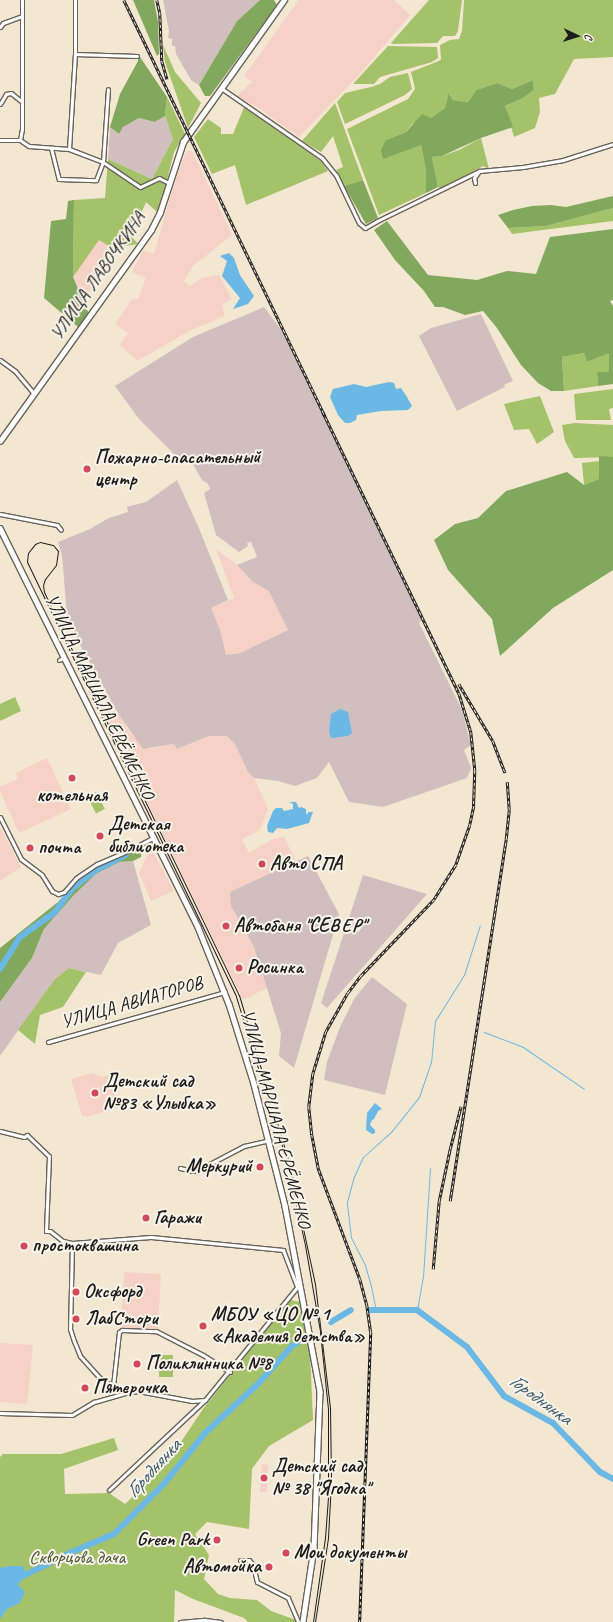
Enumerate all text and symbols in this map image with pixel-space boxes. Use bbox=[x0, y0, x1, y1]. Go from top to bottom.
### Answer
north arrow bbox=[557, 16, 597, 56]
text: С bbox=[582, 34, 596, 40]
street label: УЛИЦА ЛАВОЧКИНА bbox=[46, 208, 150, 344]
place label: Пожарно-спасательный центр bbox=[95, 447, 260, 491]
marker: Пожарно-спасательный центр bbox=[82, 464, 92, 474]
street label: УЛИЦА МАРШАЛА ЕРЁМЕНКО bbox=[39, 591, 159, 803]
marker: котельная bbox=[67, 773, 77, 783]
place label: котельная bbox=[37, 785, 107, 807]
place label: Детская библиотека bbox=[108, 814, 183, 858]
marker: Детская библиотека bbox=[95, 831, 105, 841]
place label: почта bbox=[38, 837, 81, 859]
marker: почта bbox=[25, 843, 35, 853]
place label: Авто СПА bbox=[270, 853, 342, 875]
marker: Авто СПА bbox=[257, 859, 267, 869]
place label: Автобаня "СЕВЕР" bbox=[234, 915, 366, 937]
marker: Автобаня "СЕВЕР" bbox=[221, 921, 231, 931]
place label: Росинка bbox=[247, 957, 303, 979]
marker: Росинка bbox=[234, 963, 244, 973]
street label: УЛИЦА АВИАТОРОВ bbox=[59, 972, 205, 1034]
street label: УЛИЦА МАРШАЛА ЕРЁМЕНКО bbox=[235, 1007, 315, 1231]
place label: Детский сад №83 «Улыбка» bbox=[103, 1071, 216, 1115]
marker: Детский сад №83 «Улыбка» bbox=[90, 1088, 100, 1098]
place label: Меркурий bbox=[186, 1156, 252, 1178]
marker: Меркурий bbox=[255, 1162, 265, 1172]
place label: Гаражи bbox=[154, 1207, 201, 1229]
marker: Гаражи bbox=[141, 1213, 151, 1223]
place label: простоквашина bbox=[32, 1235, 138, 1257]
marker: простоквашина bbox=[19, 1241, 29, 1251]
place label: Оксфорд bbox=[84, 1281, 141, 1303]
marker: Оксфорд bbox=[71, 1287, 81, 1297]
place label: МБОУ «ЦО № 1 «Академия детства» bbox=[211, 1304, 364, 1348]
place label: ЛабСтори bbox=[85, 1308, 158, 1330]
marker: ЛабСтори bbox=[70, 1313, 82, 1325]
marker: МБОУ «ЦО № 1 «Академия детства» bbox=[198, 1321, 208, 1331]
place label: Поликлинника №8 bbox=[146, 1353, 271, 1375]
marker: Поликлинника №8 bbox=[131, 1358, 143, 1370]
water label: Городнянка bbox=[505, 1368, 577, 1430]
place label: Пятерочка bbox=[93, 1377, 167, 1399]
marker: Пятерочка bbox=[80, 1383, 90, 1393]
water label: Городнянка bbox=[120, 1433, 186, 1503]
place label: Детский сад № 38 "Ягодка" bbox=[272, 1456, 370, 1500]
marker: Детский сад № 38 "Ягодка" bbox=[259, 1473, 269, 1483]
place label: Green Park bbox=[136, 1529, 209, 1551]
marker: Green Park bbox=[212, 1535, 222, 1545]
place label: Мои документы bbox=[294, 1542, 407, 1564]
park label: Скворцова дача bbox=[28, 1547, 126, 1569]
marker: Мои документы bbox=[281, 1548, 291, 1558]
place label: Автомойка bbox=[183, 1556, 261, 1578]
marker: Автомойка bbox=[264, 1562, 274, 1572]

